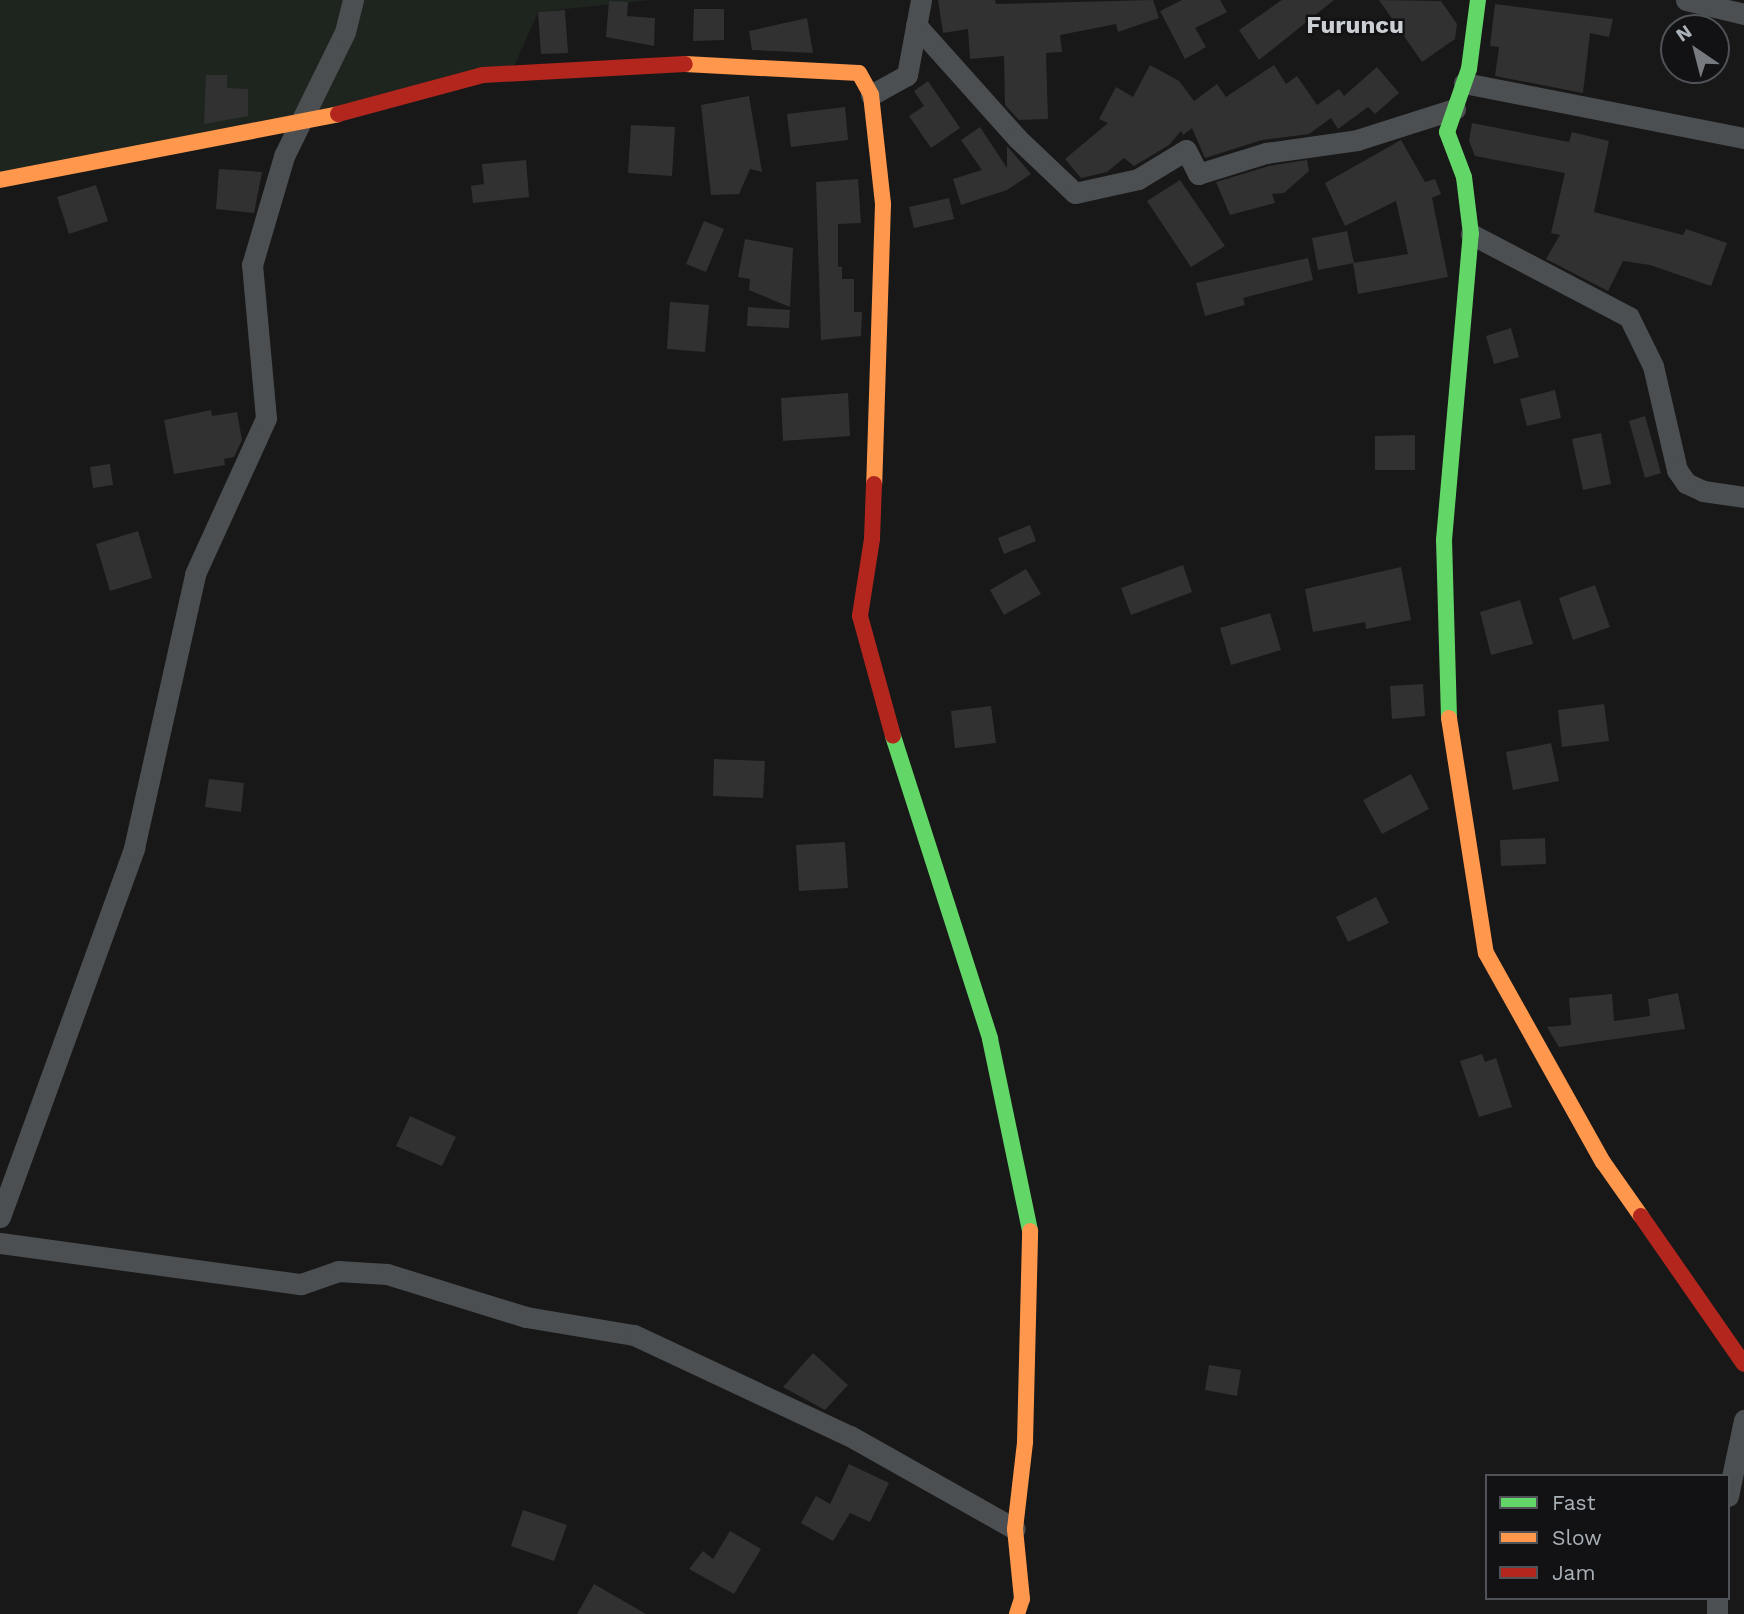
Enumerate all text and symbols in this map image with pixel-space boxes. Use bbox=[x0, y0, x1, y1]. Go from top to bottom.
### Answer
district label: Furuncu bbox=[1306, 12, 1404, 40]
north arrow bbox=[1660, 14, 1730, 84]
text: N bbox=[1671, 20, 1696, 46]
legend bbox=[1485, 1474, 1730, 1600]
text: Fast bbox=[1552, 1490, 1596, 1515]
text: Slow bbox=[1552, 1525, 1602, 1550]
text: Jam bbox=[1552, 1560, 1595, 1585]

